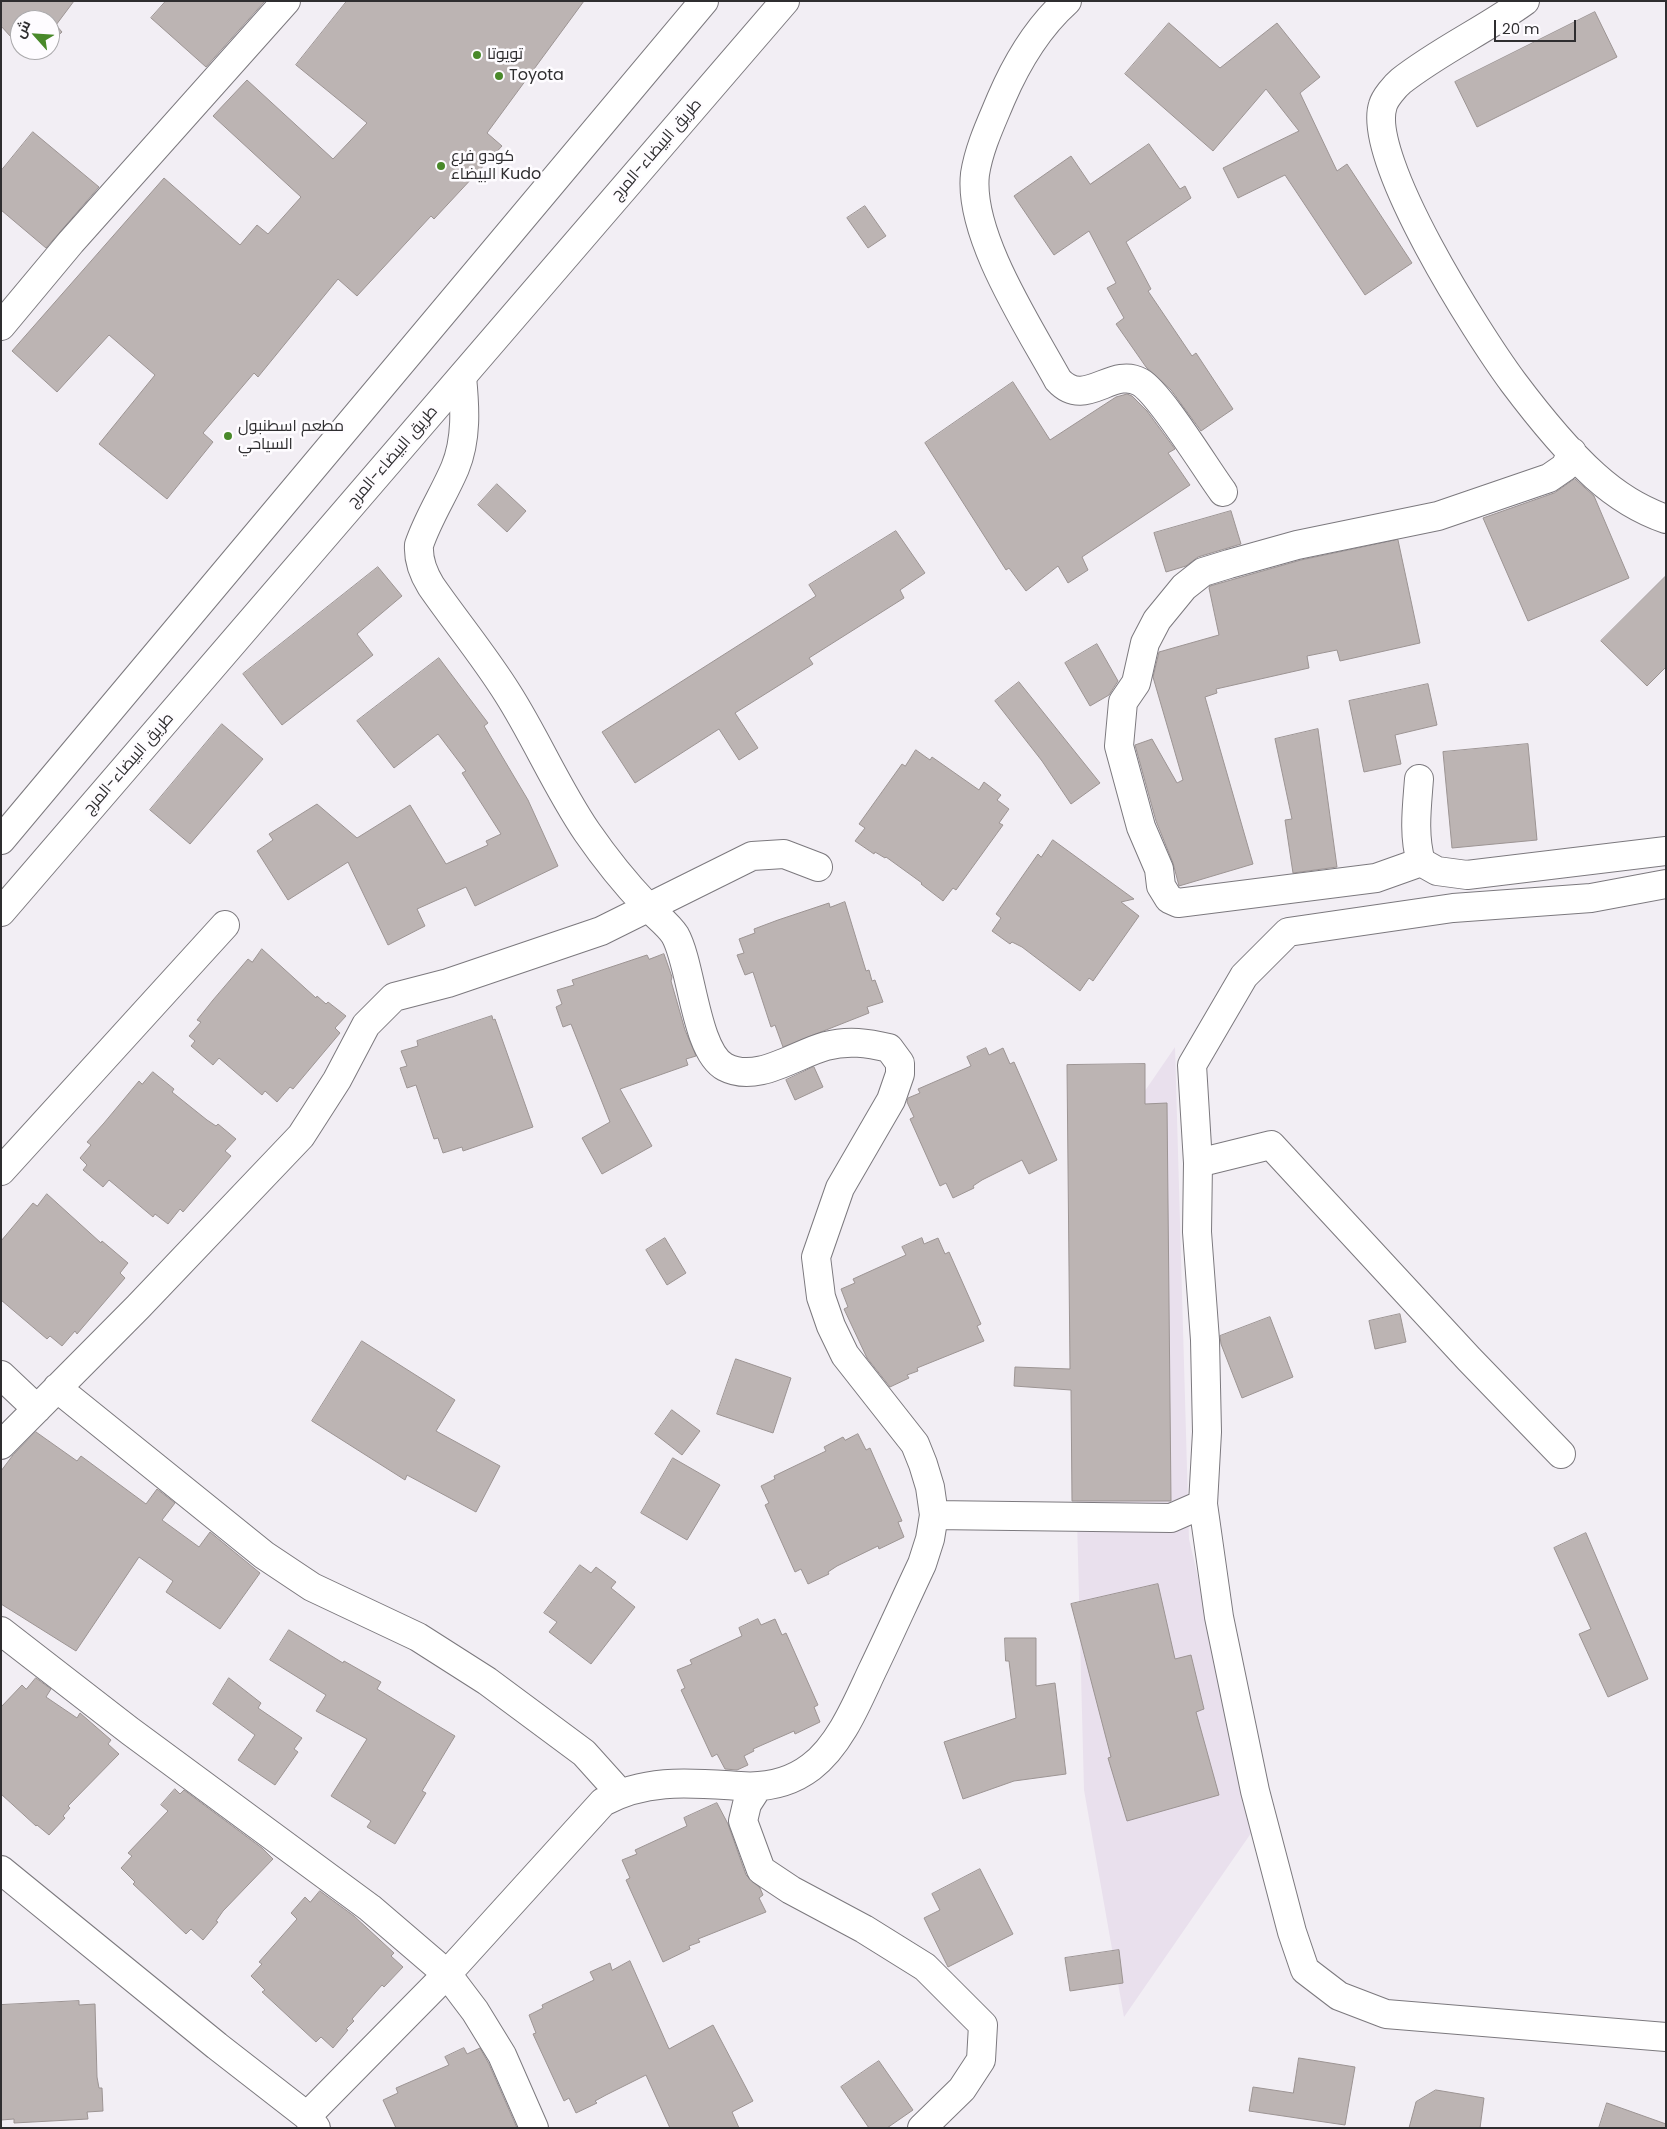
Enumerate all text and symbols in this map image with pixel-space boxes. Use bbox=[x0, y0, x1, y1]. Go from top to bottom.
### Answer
north arrow bbox=[10, 10, 60, 60]
scale bar bbox=[1497, 10, 1580, 42]
text: ش bbox=[9, 16, 35, 41]
text: 20 m bbox=[1502, 18, 1540, 39]
place label: تويوتا bbox=[487, 45, 523, 65]
marker: تويوتا bbox=[471, 49, 483, 61]
place label: Toyota bbox=[509, 66, 564, 86]
marker: Toyota bbox=[493, 70, 505, 82]
street label: طريق البيضاء-المرج bbox=[608, 95, 706, 205]
place label: كودو فرع البيضاء Kudo bbox=[451, 147, 541, 185]
marker: كودو فرع البيضاء Kudo bbox=[435, 160, 447, 172]
street label: طريق البيضاء-المرج bbox=[344, 402, 442, 512]
place label: مطعم اسطنبول السياحي bbox=[238, 417, 344, 455]
marker: مطعم اسطنبول السياحي bbox=[222, 430, 234, 442]
street label: طريق البيضاء-المرج bbox=[80, 709, 178, 819]

